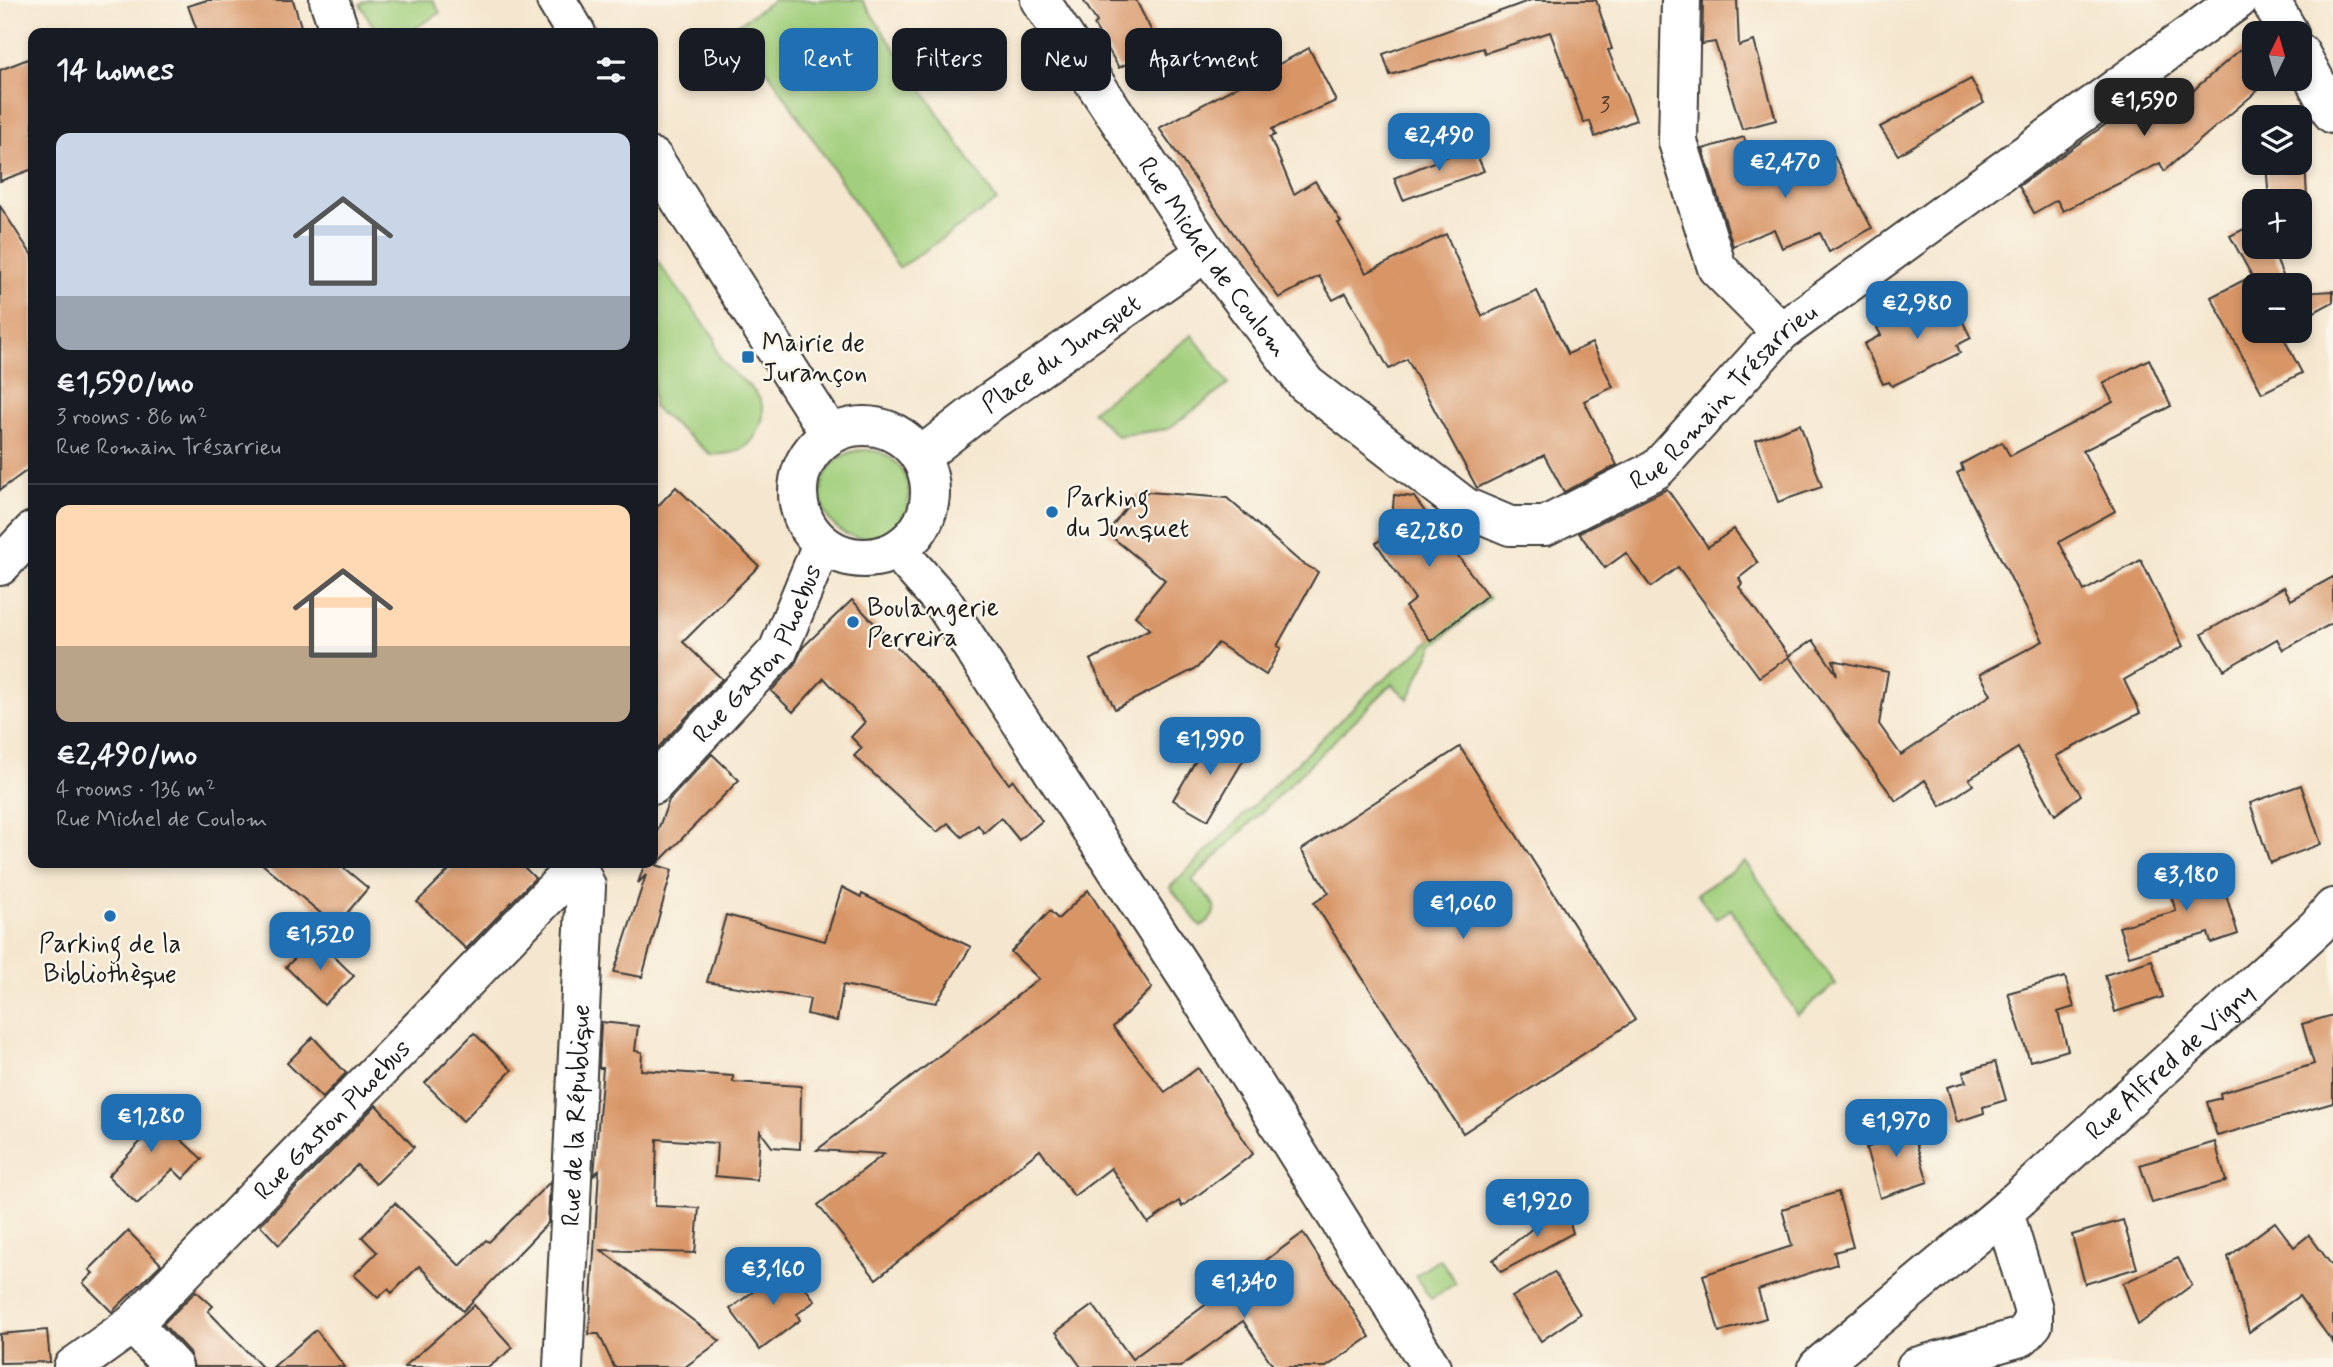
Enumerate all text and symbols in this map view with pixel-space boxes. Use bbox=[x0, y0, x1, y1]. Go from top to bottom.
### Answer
north arrow bbox=[2242, 21, 2312, 91]
map controls bbox=[2242, 21, 2312, 343]
chip: Buy bbox=[679, 28, 765, 91]
chip: Rent bbox=[779, 28, 878, 91]
chip: Filters bbox=[892, 28, 1007, 91]
chip: New bbox=[1021, 28, 1111, 91]
chip: Apartment bbox=[1125, 28, 1282, 91]
text: 14 homes bbox=[56, 51, 174, 90]
icon: filters bbox=[592, 51, 630, 89]
pin: €1,590 bbox=[2087, 78, 2201, 138]
text: €1,590 bbox=[2110, 86, 2178, 116]
house number: 3 bbox=[1600, 91, 1610, 121]
button: layers bbox=[2242, 105, 2312, 175]
pin: €2,490 bbox=[1382, 114, 1496, 173]
text: €2,490 bbox=[1404, 121, 1474, 151]
pin: €2,470 bbox=[1728, 140, 1842, 200]
text: €2,470 bbox=[1749, 148, 1821, 178]
street label: Rue Michel de Coulom bbox=[1129, 151, 1295, 365]
icon: home bbox=[280, 178, 406, 304]
button: + bbox=[2242, 189, 2312, 259]
button: − bbox=[2242, 273, 2312, 343]
pin: €2,980 bbox=[1860, 282, 1974, 341]
street label: Place du Junquet bbox=[975, 287, 1148, 422]
text: €2,980 bbox=[1882, 289, 1952, 319]
street label: Rue Romain Trésarrieu bbox=[1624, 296, 1825, 499]
place label: Mairie de Jurançon bbox=[762, 327, 867, 391]
marker: Mairie de Jurançon bbox=[740, 349, 756, 365]
text: €1,590/mo bbox=[56, 364, 194, 403]
text: 3 rooms · 86 m² bbox=[56, 403, 207, 433]
text: Rue Romain Trésarrieu bbox=[56, 433, 281, 463]
place label: Parking du Junquet bbox=[1066, 482, 1189, 546]
marker: Parking du Junquet bbox=[1044, 504, 1060, 520]
pin: €2,280 bbox=[1372, 510, 1486, 569]
text: €2,280 bbox=[1395, 517, 1463, 547]
icon: home bbox=[280, 550, 406, 676]
street label: Rue Gaston Phoebus bbox=[686, 560, 831, 751]
place label: Boulangerie Perreira bbox=[867, 592, 999, 656]
marker: Boulangerie Perreira bbox=[845, 614, 861, 630]
pin: €1,990 bbox=[1153, 718, 1267, 777]
text: €1,990 bbox=[1175, 725, 1245, 755]
text: €2,490/mo bbox=[56, 736, 197, 775]
text: 4 rooms · 136 m² bbox=[56, 775, 216, 805]
text: Rue Michel de Coulom bbox=[56, 805, 267, 835]
pin: €3,180 bbox=[2129, 853, 2243, 913]
text: €3,180 bbox=[2153, 861, 2219, 891]
pin: €1,060 bbox=[1406, 881, 1520, 941]
text: €1,060 bbox=[1429, 889, 1497, 919]
marker: Parking de la Bibliothèque bbox=[102, 908, 118, 924]
pin: €1,520 bbox=[263, 912, 377, 972]
text: €1,520 bbox=[285, 920, 355, 950]
place label: Parking de la Bibliothèque bbox=[39, 928, 181, 992]
street label: Rue Alfred de Vigny bbox=[2079, 977, 2263, 1149]
street label: Rue de la République bbox=[555, 1003, 599, 1227]
street label: Rue Gaston Phoebus bbox=[247, 1033, 419, 1209]
pin: €1,280 bbox=[94, 1094, 208, 1154]
pin: €1,970 bbox=[1839, 1100, 1953, 1159]
text: €1,280 bbox=[117, 1102, 185, 1132]
text: €1,970 bbox=[1861, 1107, 1931, 1137]
pin: €1,920 bbox=[1480, 1180, 1594, 1239]
text: €1,920 bbox=[1502, 1187, 1572, 1217]
pin: €3,160 bbox=[716, 1248, 830, 1307]
text: €3,160 bbox=[741, 1255, 805, 1285]
pin: €1,340 bbox=[1187, 1260, 1301, 1320]
text: €1,340 bbox=[1211, 1268, 1277, 1298]

